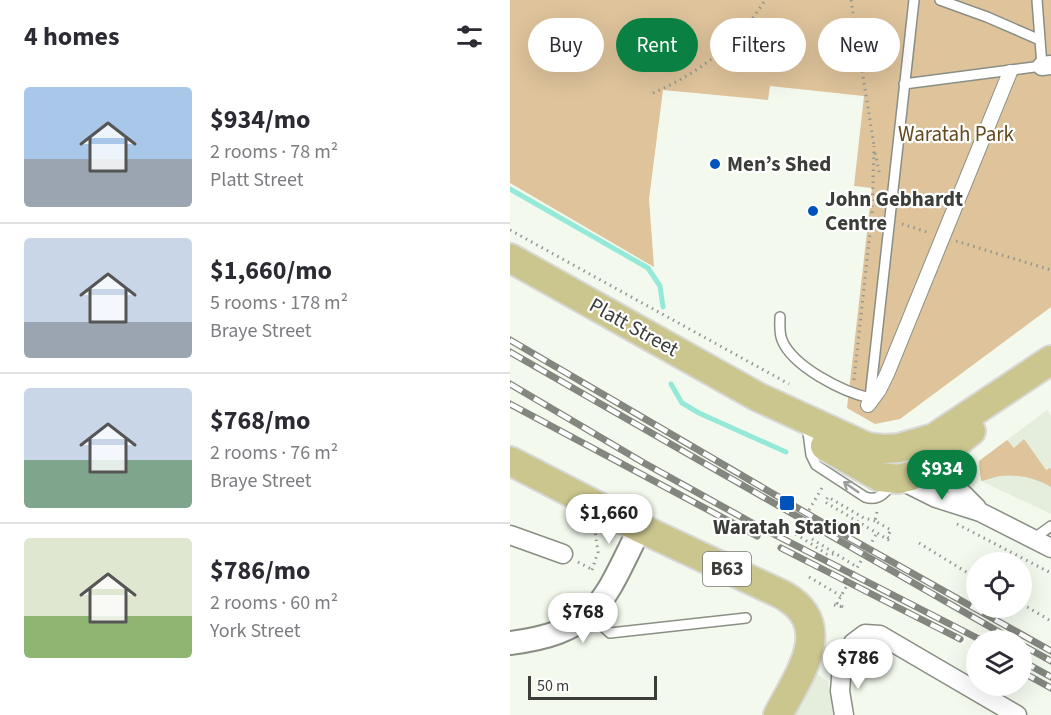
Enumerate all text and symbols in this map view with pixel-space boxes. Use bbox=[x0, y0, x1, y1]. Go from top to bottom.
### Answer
text: 4 homes bbox=[24, 18, 119, 55]
chip: Buy bbox=[528, 18, 604, 72]
chip: Rent bbox=[616, 18, 698, 72]
chip: Filters bbox=[710, 18, 806, 72]
chip: New bbox=[818, 18, 900, 72]
icon: filters bbox=[453, 20, 486, 53]
text: $934/mo bbox=[210, 101, 310, 138]
icon: home bbox=[72, 111, 144, 183]
park label: Waratah Park bbox=[898, 119, 1015, 149]
text: 2 rooms · 78 m² bbox=[210, 138, 338, 166]
place label: Men’s Shed bbox=[727, 149, 831, 179]
marker: Men’s Shed bbox=[708, 157, 722, 171]
text: Platt Street bbox=[210, 166, 303, 194]
place label: John Gebhardt Centre bbox=[825, 184, 963, 238]
marker: John Gebhardt Centre bbox=[806, 204, 820, 218]
text: $1,660/mo bbox=[210, 252, 332, 289]
icon: home bbox=[72, 262, 144, 334]
text: 5 rooms · 178 m² bbox=[210, 289, 348, 317]
street label: Platt Street bbox=[584, 290, 684, 364]
text: Braye Street bbox=[210, 317, 312, 345]
text: $768/mo bbox=[210, 402, 310, 439]
icon: home bbox=[72, 412, 144, 484]
text: 2 rooms · 76 m² bbox=[210, 439, 338, 467]
pin: $934 bbox=[906, 450, 978, 501]
text: $934 bbox=[921, 455, 963, 483]
text: Braye Street bbox=[210, 467, 312, 495]
one-way arrow bbox=[843, 481, 860, 493]
pin: $1,660 bbox=[560, 494, 658, 545]
marker: Waratah Station bbox=[778, 494, 796, 512]
text: $1,660 bbox=[580, 499, 638, 527]
place label: Waratah Station bbox=[713, 512, 861, 542]
text: $786/mo bbox=[210, 552, 310, 589]
road number: B63 bbox=[703, 552, 751, 586]
map controls bbox=[966, 552, 1032, 696]
button: locate bbox=[966, 552, 1032, 618]
icon: home bbox=[72, 562, 144, 634]
text: 2 rooms · 60 m² bbox=[210, 589, 338, 617]
pin: $768 bbox=[547, 593, 619, 644]
text: $768 bbox=[562, 598, 604, 626]
text: York Street bbox=[210, 617, 301, 645]
button: layers bbox=[966, 630, 1032, 696]
pin: $786 bbox=[822, 639, 894, 690]
text: $786 bbox=[837, 644, 879, 672]
scale bar bbox=[528, 673, 657, 700]
text: 50 m bbox=[537, 675, 569, 697]

